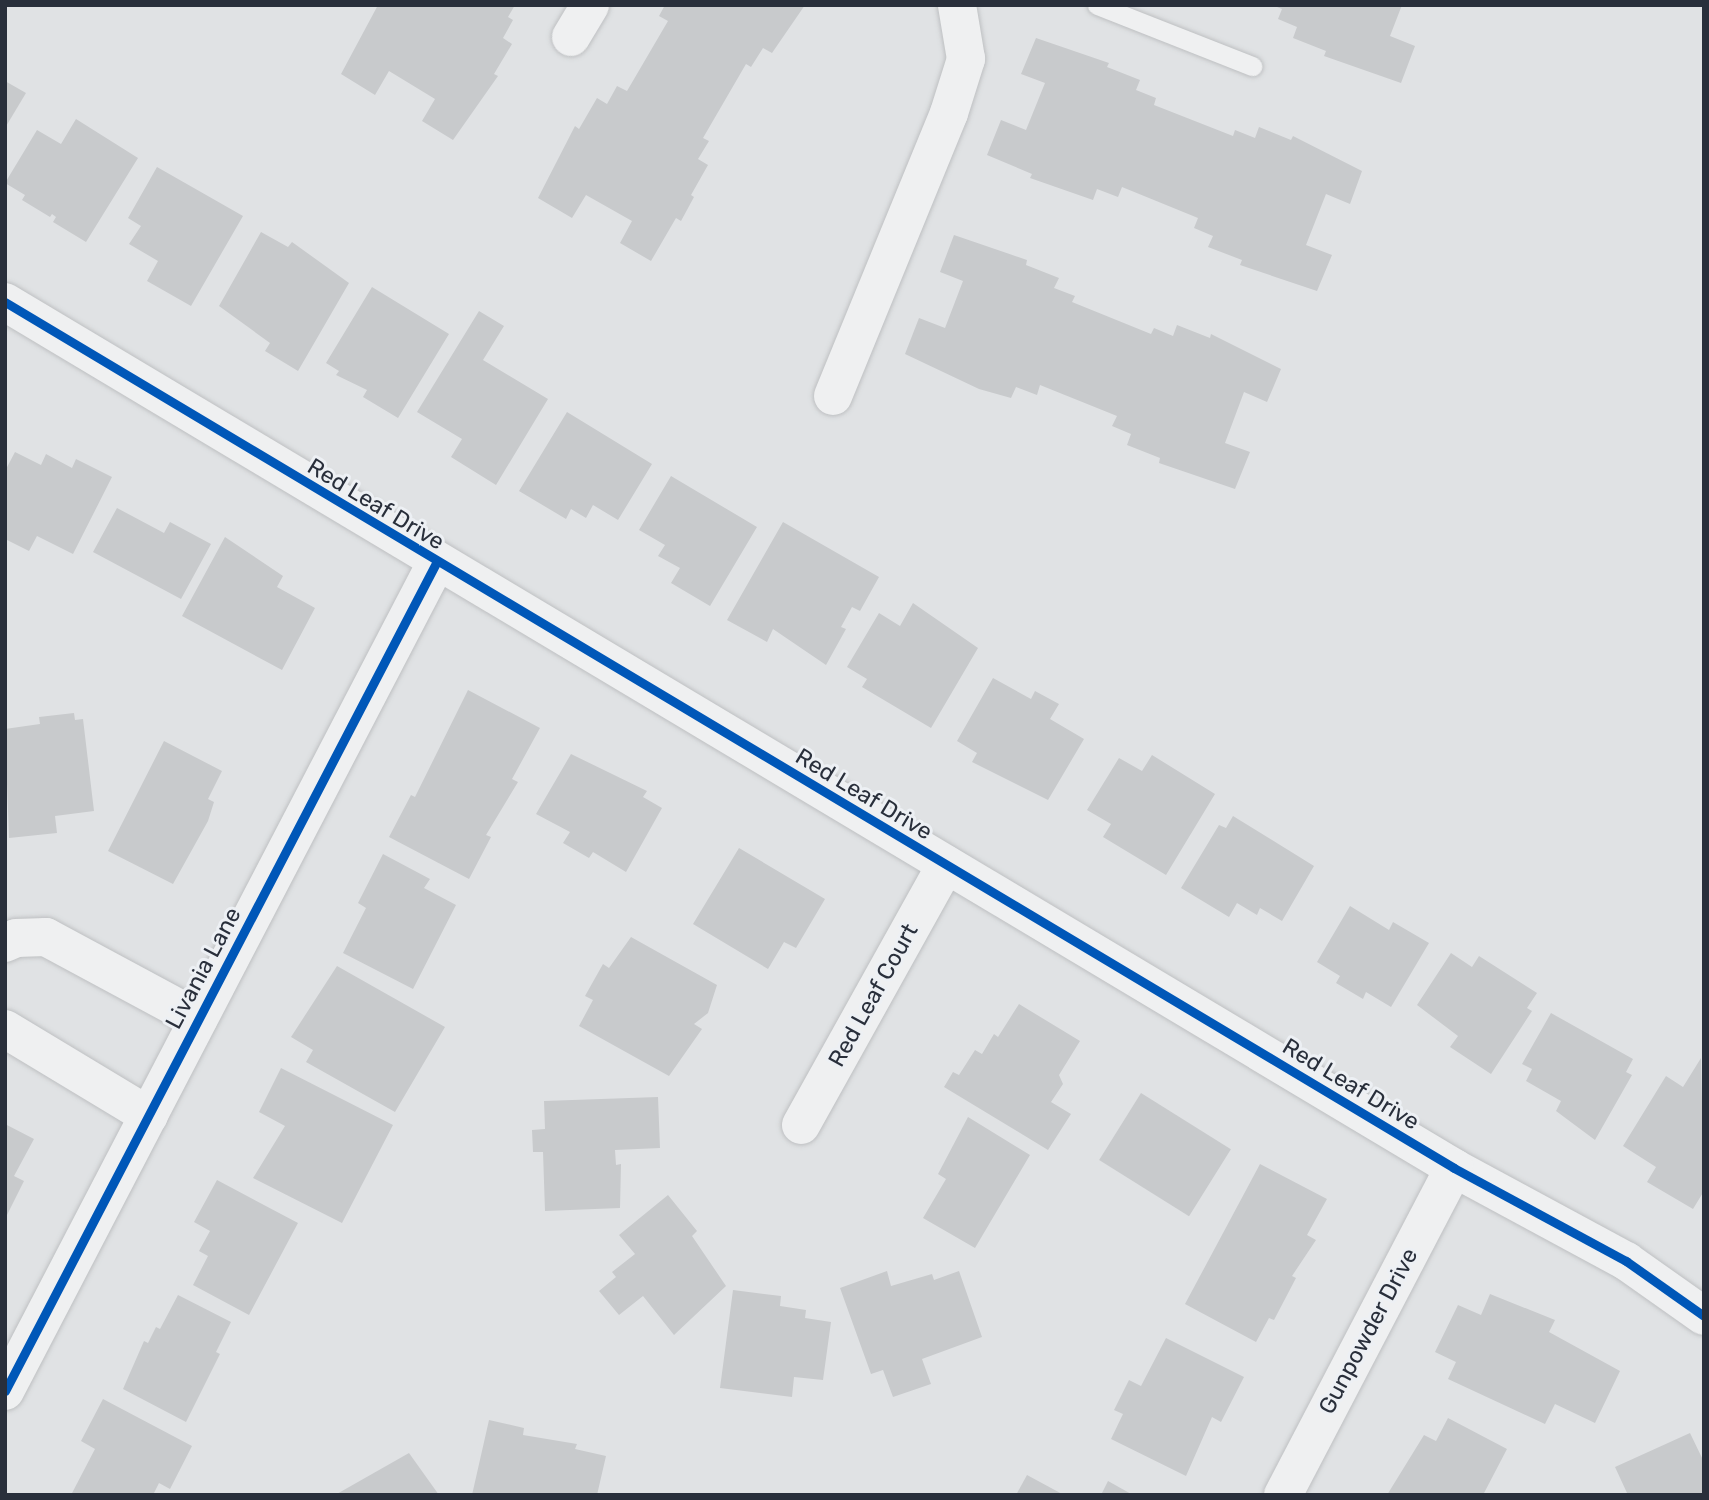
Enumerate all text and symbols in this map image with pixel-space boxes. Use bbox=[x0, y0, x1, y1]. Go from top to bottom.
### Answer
street label: Red Leaf Drive bbox=[302, 452, 450, 556]
street label: Red Leaf Drive bbox=[790, 742, 938, 846]
street label: Livania Lane bbox=[159, 902, 247, 1034]
street label: Red Leaf Court bbox=[822, 918, 924, 1072]
street label: Red Leaf Drive bbox=[1277, 1032, 1425, 1136]
street label: Gunpowder Drive bbox=[1313, 1243, 1423, 1419]

